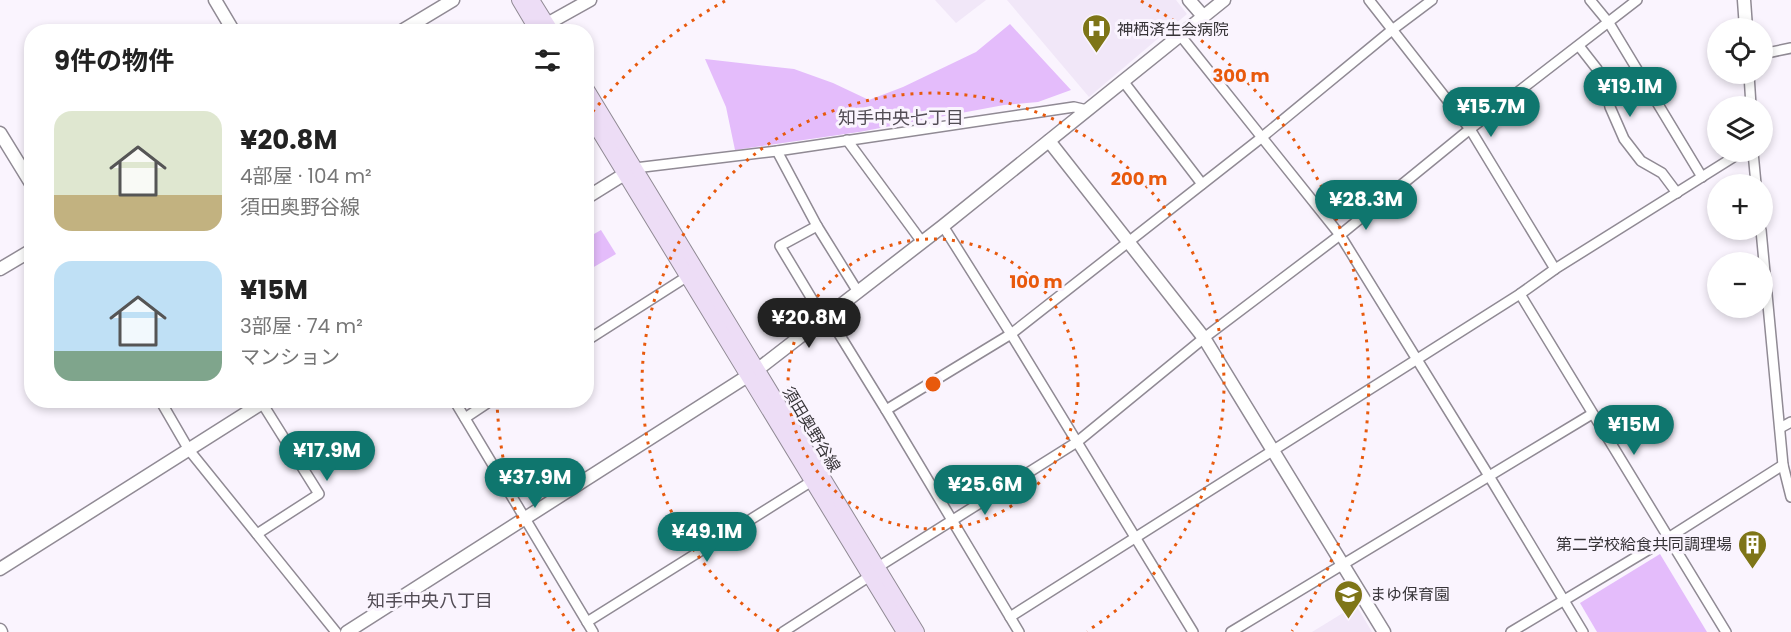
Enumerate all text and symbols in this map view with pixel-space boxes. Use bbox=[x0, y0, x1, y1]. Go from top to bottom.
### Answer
hospital icon: 神栖済生会病院 bbox=[1080, 13, 1112, 55]
place label: 神栖済生会病院 bbox=[1117, 18, 1229, 41]
map controls bbox=[1707, 18, 1773, 318]
button: locate bbox=[1707, 18, 1773, 84]
text: 9件の物件 bbox=[54, 43, 174, 79]
icon: filters bbox=[531, 44, 564, 77]
text: 300 m bbox=[1212, 63, 1270, 88]
pin: ¥19.1M bbox=[1581, 67, 1679, 118]
text: ¥19.1M bbox=[1598, 72, 1662, 100]
pin: ¥15.7M bbox=[1442, 87, 1540, 138]
text: ¥15.7M bbox=[1457, 92, 1525, 120]
button: layers bbox=[1707, 96, 1773, 162]
district label: 知手中央七丁目 bbox=[838, 105, 964, 130]
text: ¥20.8M bbox=[240, 122, 337, 158]
icon: home bbox=[102, 135, 174, 207]
text: 4部屋 · 104 m² bbox=[240, 162, 372, 190]
text: 200 m bbox=[1111, 166, 1167, 191]
button: + bbox=[1707, 174, 1773, 240]
pin: ¥28.3M bbox=[1317, 180, 1415, 231]
text: ¥28.3M bbox=[1329, 185, 1403, 213]
text: 須田奥野谷線 bbox=[240, 193, 360, 221]
button: − bbox=[1707, 252, 1773, 318]
text: 100 m bbox=[1009, 269, 1063, 294]
text: ¥15M bbox=[240, 272, 308, 308]
icon: home bbox=[102, 285, 174, 357]
pin: ¥20.8M bbox=[760, 298, 858, 349]
text: ¥20.8M bbox=[772, 303, 846, 331]
text: 3部屋 · 74 m² bbox=[240, 312, 363, 340]
text: マンション bbox=[240, 343, 340, 371]
centre of rings bbox=[923, 374, 943, 394]
street label: 須田奥野谷線 bbox=[777, 382, 846, 476]
pin: ¥15M bbox=[1598, 405, 1670, 456]
text: ¥15M bbox=[1608, 410, 1660, 438]
pin: ¥17.9M bbox=[278, 431, 376, 482]
text: ¥17.9M bbox=[293, 436, 361, 464]
pin: ¥37.9M bbox=[486, 458, 584, 509]
text: ¥37.9M bbox=[499, 463, 571, 491]
pin: ¥25.6M bbox=[936, 465, 1034, 516]
text: ¥25.6M bbox=[948, 470, 1022, 498]
pin: ¥49.1M bbox=[658, 512, 756, 563]
text: ¥49.1M bbox=[672, 517, 742, 545]
building icon: 第二学校給食共同調理場 bbox=[1737, 528, 1769, 570]
place label: 第二学校給食共同調理場 bbox=[1556, 533, 1732, 556]
school or university icon: まゆ保育園 bbox=[1333, 578, 1365, 620]
place label: まゆ保育園 bbox=[1370, 583, 1450, 606]
district label: 知手中央八丁目 bbox=[367, 588, 493, 613]

